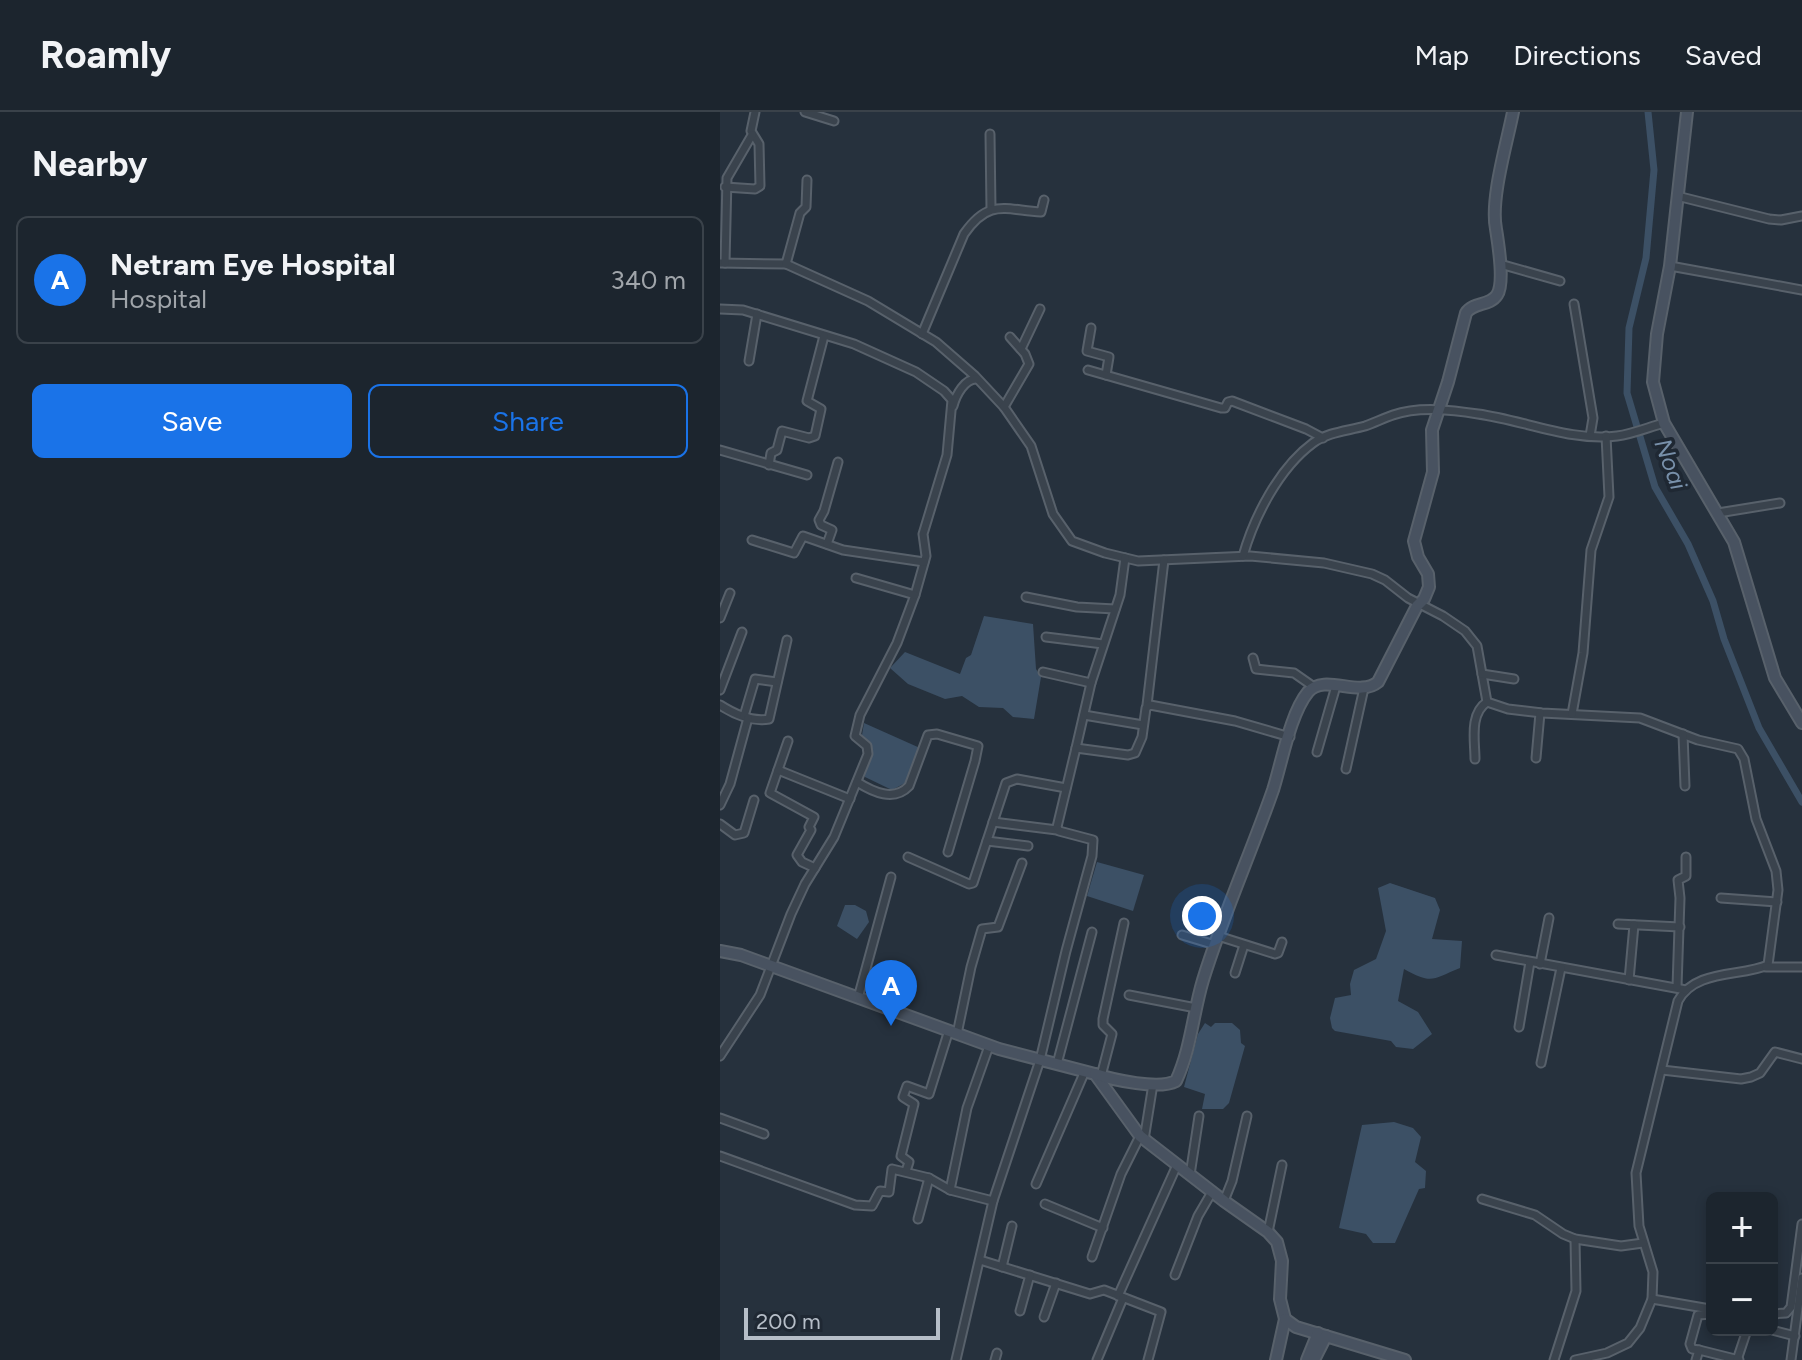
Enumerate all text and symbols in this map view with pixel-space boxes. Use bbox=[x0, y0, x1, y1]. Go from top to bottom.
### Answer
text: Roamly bbox=[40, 32, 171, 78]
text: Map bbox=[1415, 38, 1469, 72]
text: Directions bbox=[1513, 38, 1641, 72]
text: Saved bbox=[1685, 38, 1762, 72]
text: Nearby bbox=[32, 144, 147, 185]
text: Netram Eye Hospital bbox=[110, 246, 396, 283]
text: A bbox=[51, 264, 69, 296]
text: 340 m bbox=[610, 264, 686, 296]
text: Hospital bbox=[110, 283, 207, 315]
button: Save bbox=[32, 384, 352, 458]
button: Share bbox=[368, 384, 688, 458]
water label: Noai bbox=[1648, 435, 1694, 494]
your location bbox=[1182, 896, 1222, 936]
pin: A bbox=[865, 960, 917, 1026]
map controls bbox=[1706, 1192, 1778, 1336]
button: + bbox=[1706, 1192, 1778, 1264]
button: − bbox=[1706, 1264, 1778, 1336]
scale bar bbox=[744, 1304, 940, 1340]
text: 200 m bbox=[756, 1308, 821, 1335]

